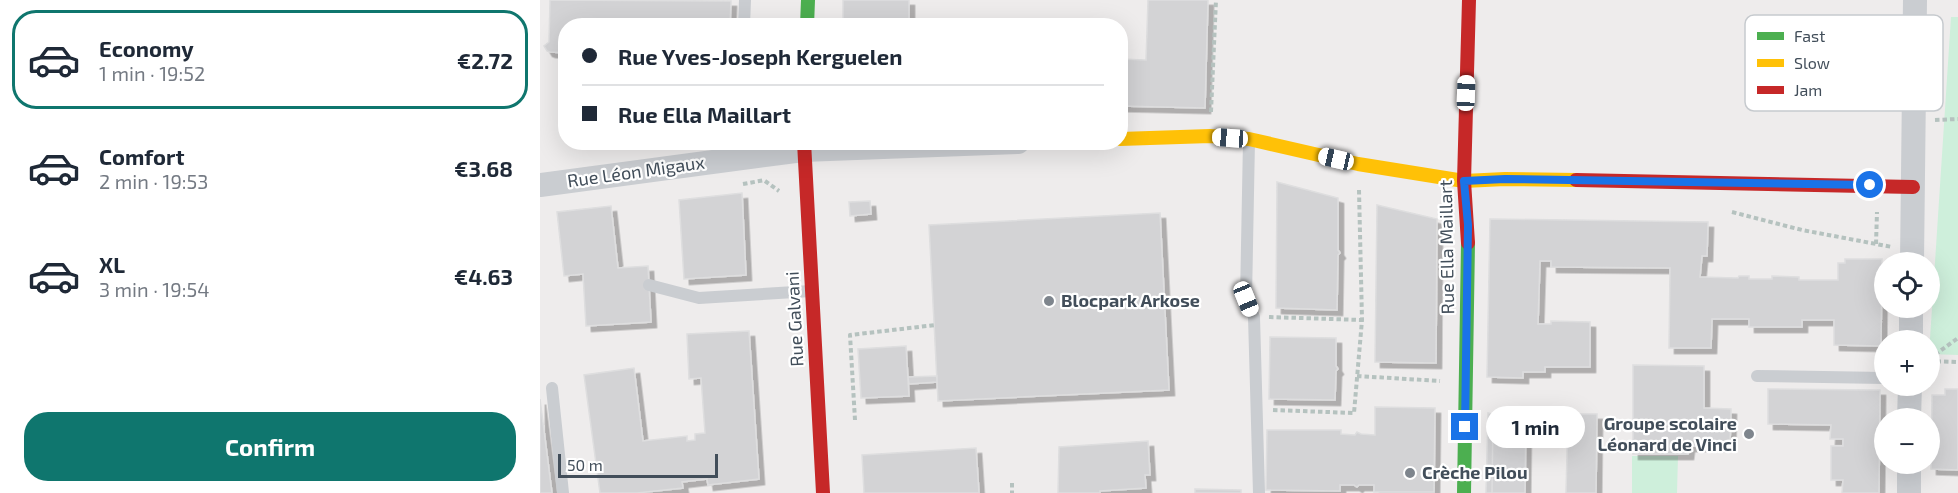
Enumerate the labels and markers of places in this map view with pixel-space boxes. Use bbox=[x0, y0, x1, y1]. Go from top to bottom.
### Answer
place label: Blocpark Arkose bbox=[1061, 289, 1200, 311]
marker: Blocpark Arkose bbox=[1042, 294, 1056, 308]
place label: Groupe scolaire Léonard de Vinci bbox=[1597, 412, 1737, 455]
marker: Groupe scolaire Léonard de Vinci bbox=[1742, 427, 1756, 441]
place label: Crèche Pilou bbox=[1422, 461, 1528, 483]
marker: Crèche Pilou bbox=[1403, 466, 1417, 480]

